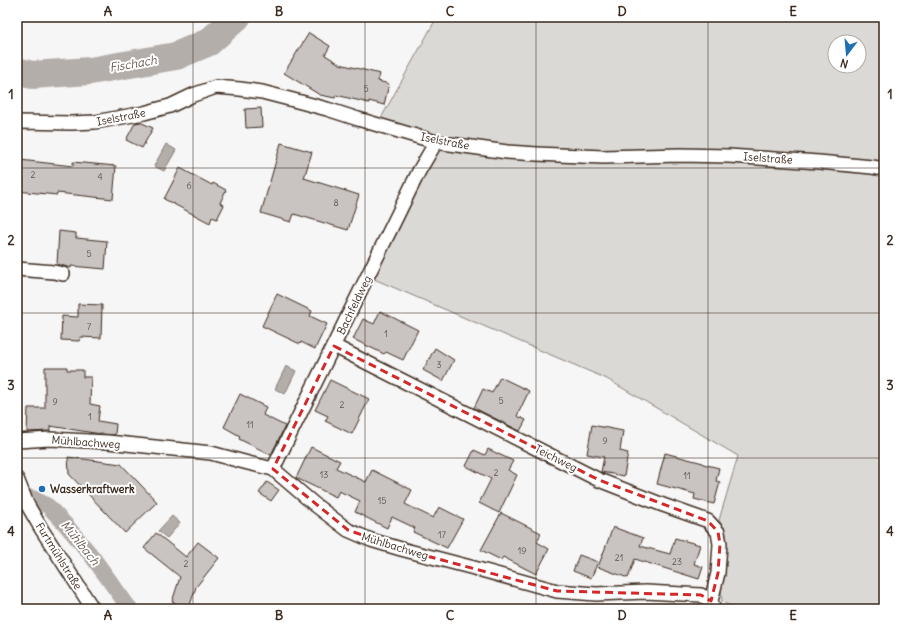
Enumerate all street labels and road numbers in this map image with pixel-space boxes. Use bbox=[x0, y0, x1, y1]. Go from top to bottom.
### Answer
street label: Iselstraße bbox=[95, 105, 147, 129]
street label: Iselstraße bbox=[419, 129, 471, 153]
street label: Iselstraße bbox=[743, 149, 793, 167]
street label: Bachfeldweg bbox=[334, 273, 374, 337]
street label: Mühlbachweg bbox=[51, 433, 121, 451]
street label: Teichweg bbox=[532, 441, 580, 475]
street label: Furtmühlstraße bbox=[33, 520, 85, 592]
street label: Mühlbachweg bbox=[360, 529, 430, 563]

